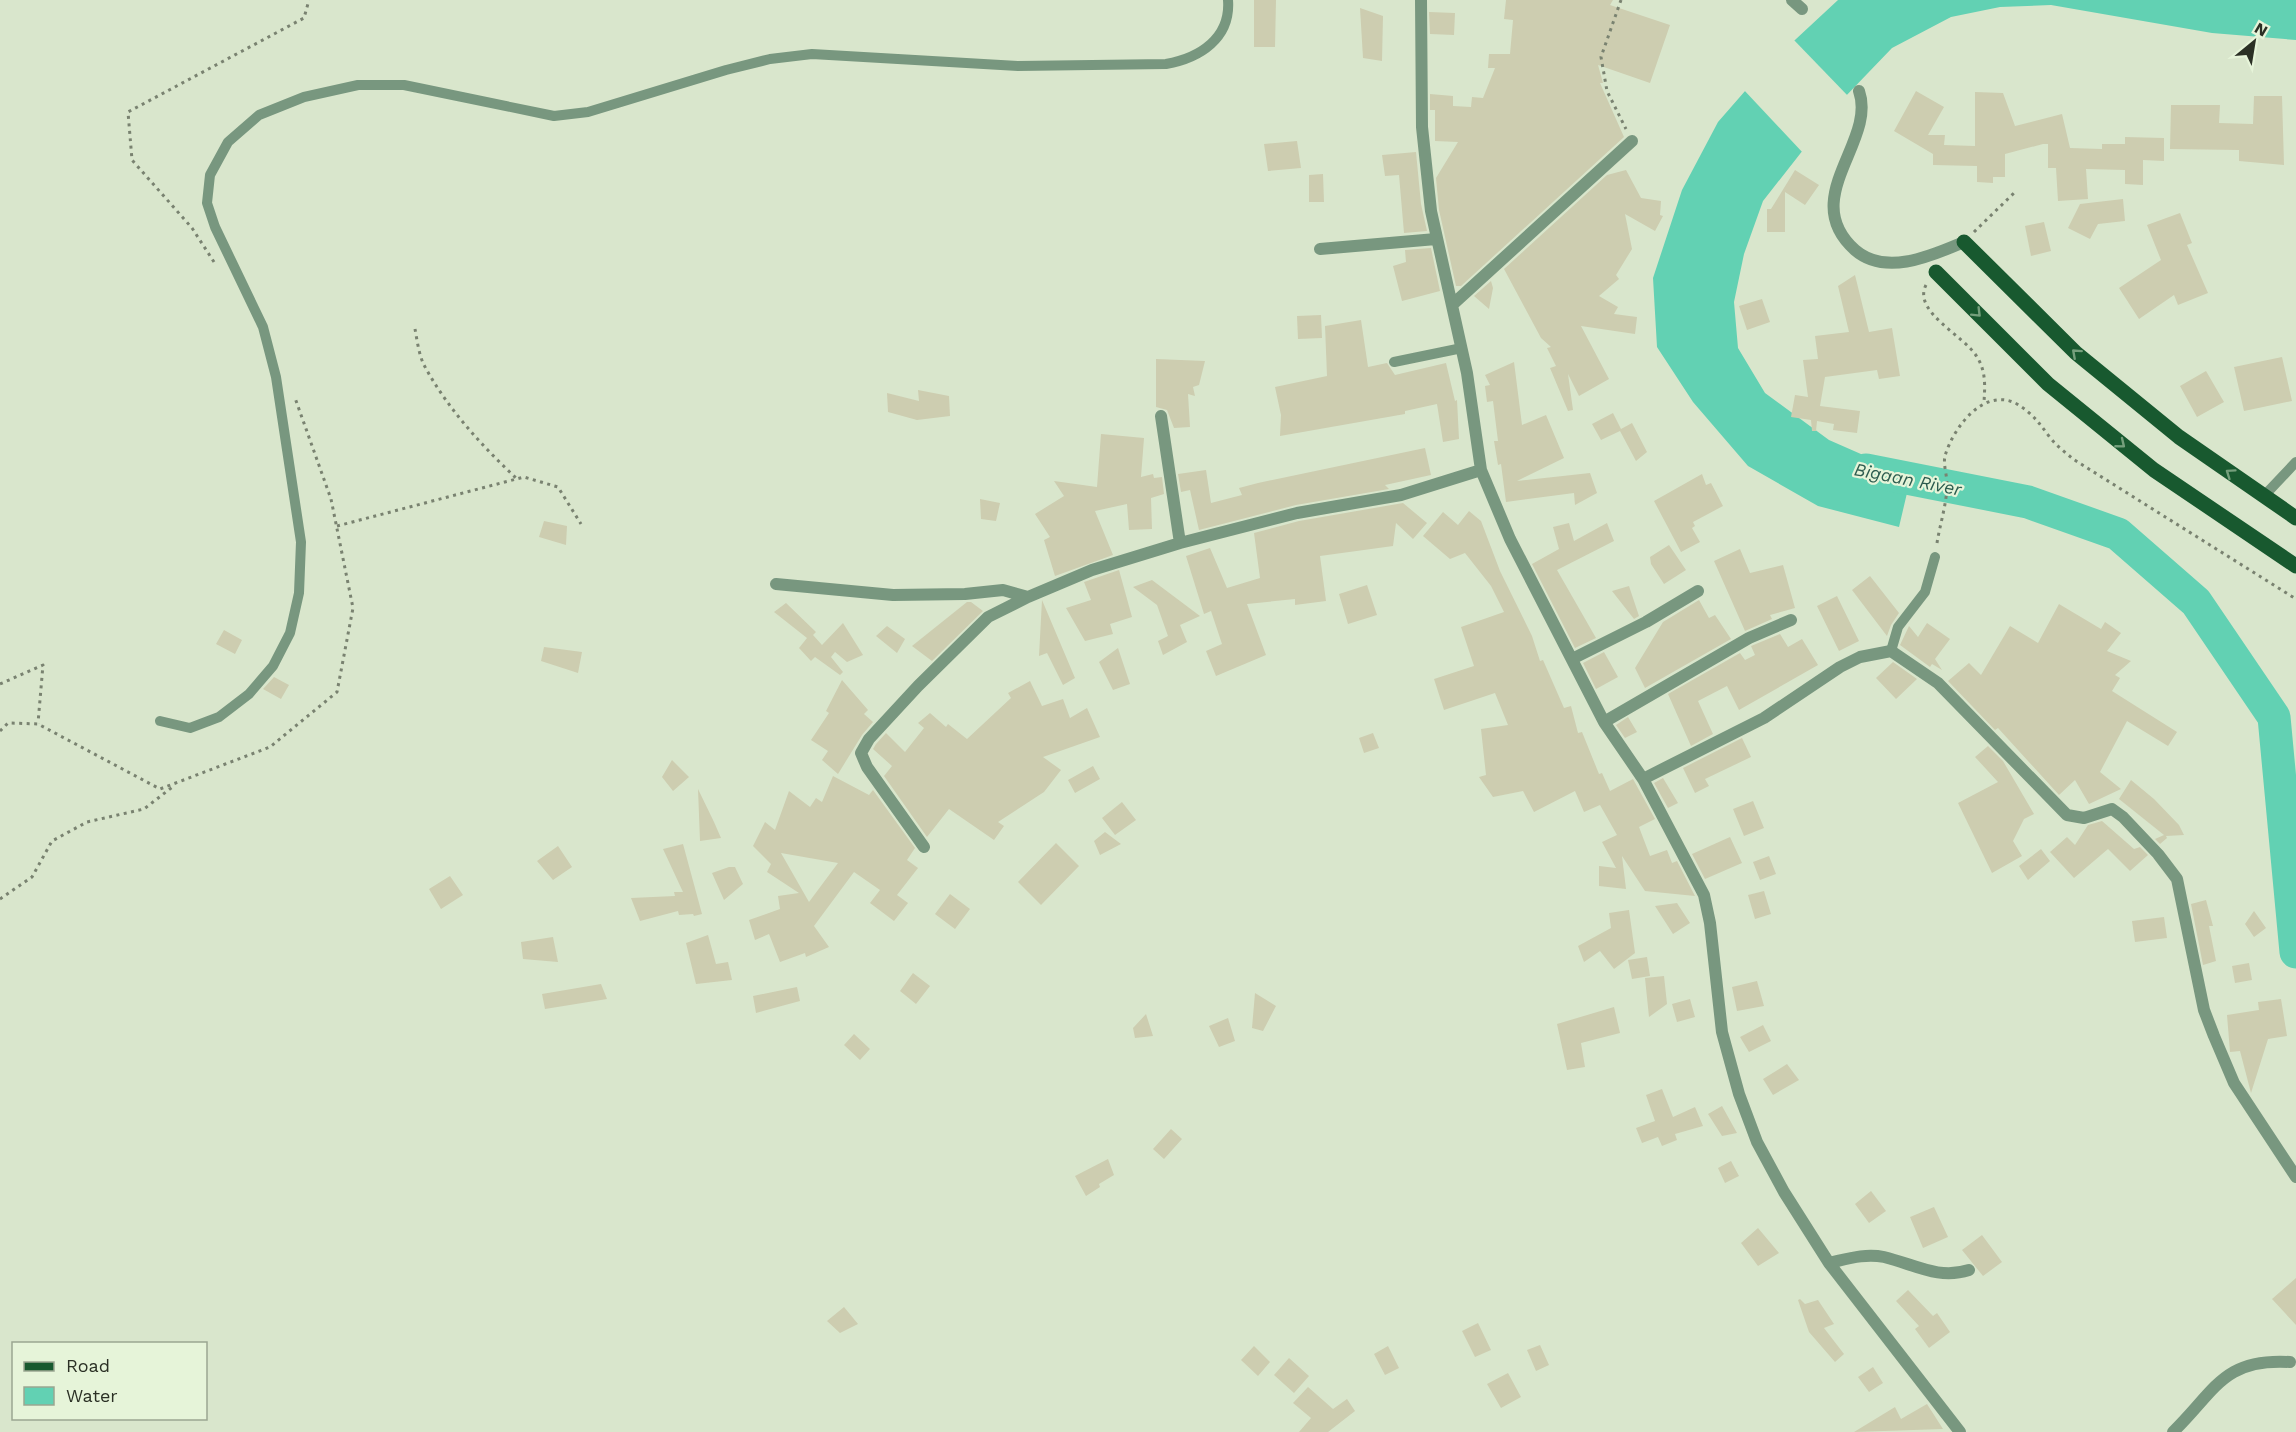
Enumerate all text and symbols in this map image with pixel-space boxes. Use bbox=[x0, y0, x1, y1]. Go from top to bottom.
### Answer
north arrow bbox=[2224, 12, 2284, 72]
text: N bbox=[2251, 18, 2271, 41]
one-way arrow bbox=[1969, 306, 1980, 317]
one-way arrow bbox=[2073, 349, 2083, 360]
one-way arrow bbox=[2115, 436, 2126, 447]
water label: Bigaan River bbox=[1853, 458, 1964, 500]
one-way arrow bbox=[2226, 469, 2237, 480]
legend bbox=[12, 1342, 207, 1420]
text: Road bbox=[66, 1355, 110, 1376]
text: Water bbox=[66, 1385, 118, 1406]

